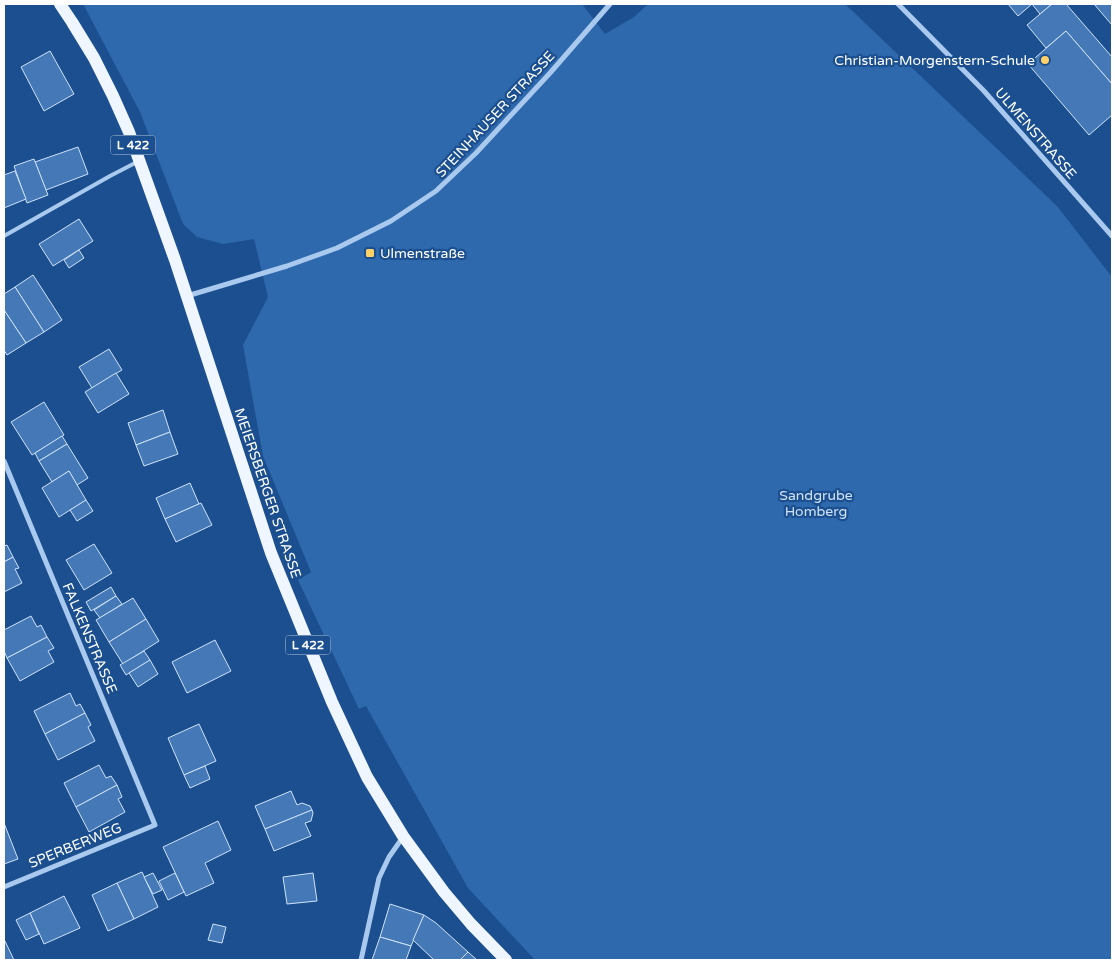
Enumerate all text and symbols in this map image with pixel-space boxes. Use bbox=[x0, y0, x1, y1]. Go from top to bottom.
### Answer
street label: STEINHAUSER STRASSE bbox=[432, 48, 558, 181]
place label: Christian-Morgenstern-Schule bbox=[834, 52, 1035, 69]
marker: Christian-Morgenstern-Schule bbox=[1039, 54, 1051, 66]
street label: ULMENSTRASSE bbox=[991, 84, 1080, 183]
road number: L 422 bbox=[110, 136, 156, 154]
place label: Ulmenstraße bbox=[380, 245, 465, 262]
marker: Ulmenstraße bbox=[364, 247, 376, 259]
street label: MEIERSBERGER STRASSE bbox=[230, 406, 305, 581]
park label: Sandgrube Homberg bbox=[779, 487, 853, 520]
street label: FALKENSTRASSE bbox=[58, 580, 121, 696]
road number: L 422 bbox=[286, 636, 330, 654]
street label: SPERBERWEG bbox=[26, 819, 124, 872]

